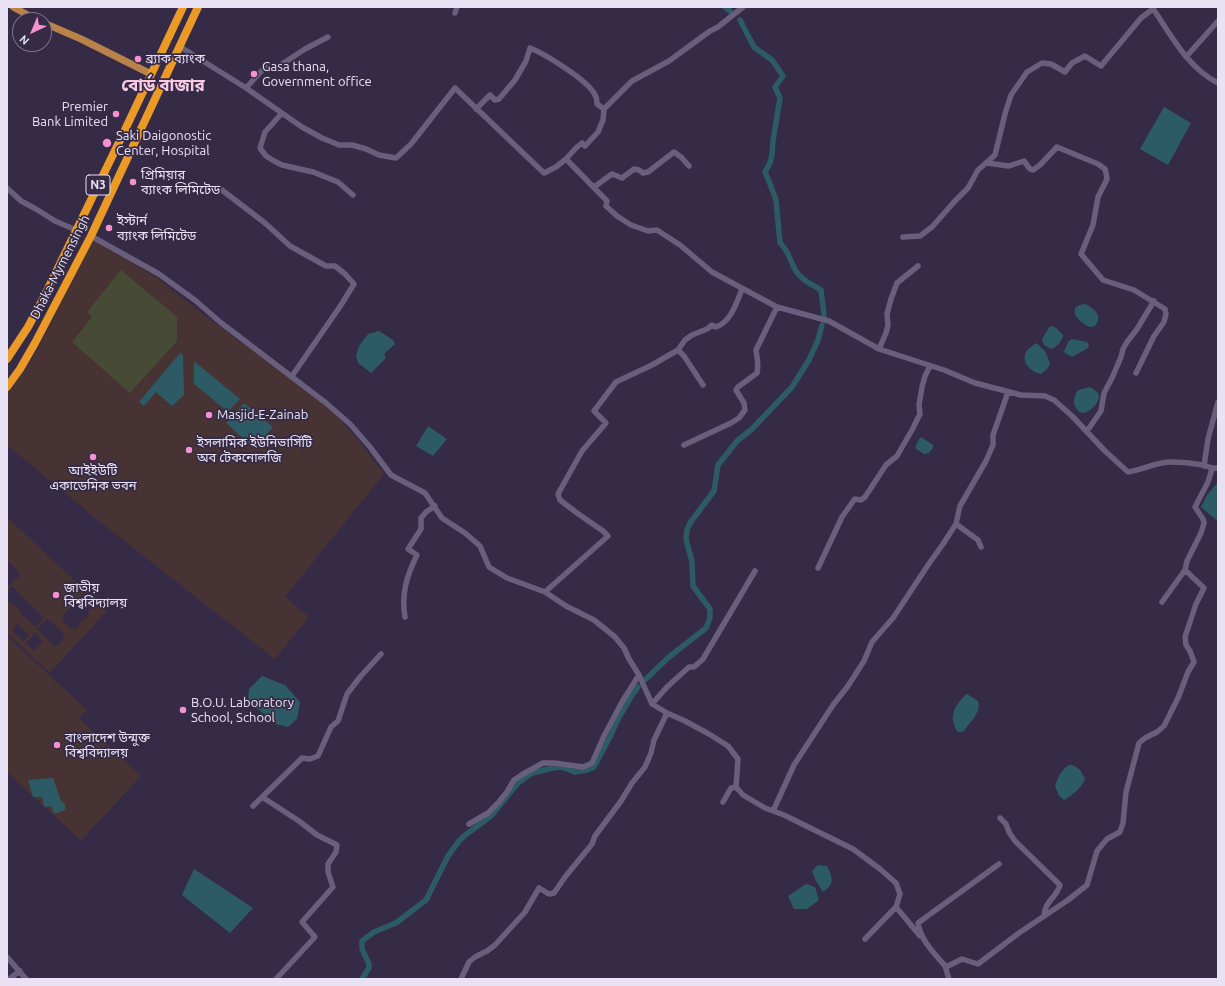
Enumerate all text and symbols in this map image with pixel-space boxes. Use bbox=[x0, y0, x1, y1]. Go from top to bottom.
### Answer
north arrow bbox=[12, 12, 52, 52]
text: N bbox=[17, 33, 31, 47]
place label: ব্র্যাক ব্যাংক bbox=[146, 51, 205, 67]
marker: ব্র্যাক ব্যাংক bbox=[133, 54, 143, 64]
place label: Gasa thana, Government office bbox=[262, 59, 372, 90]
marker: Gasa thana, Government office bbox=[249, 69, 259, 79]
district label: বোর্ড বাজার bbox=[121, 75, 205, 95]
place label: Premier Bank Limited bbox=[32, 99, 108, 130]
marker: Premier Bank Limited bbox=[111, 109, 121, 119]
place label: Saki Daigonostic Center, Hospital bbox=[116, 128, 211, 159]
marker: Saki Daigonostic Center, Hospital bbox=[101, 137, 113, 149]
place label: প্রিমিয়ার ব্যাংক লিমিটেড bbox=[141, 167, 220, 198]
road number: N3 bbox=[86, 175, 110, 195]
marker: প্রিমিয়ার ব্যাংক লিমিটেড bbox=[128, 177, 138, 187]
street label: Dhaka-Mymensingh bbox=[27, 212, 93, 322]
place label: ইস্টার্ন ব্যাংক লিমিটেড bbox=[117, 213, 196, 244]
marker: ইস্টার্ন ব্যাংক লিমিটেড bbox=[104, 223, 114, 233]
place label: Masjid-E-Zainab bbox=[217, 407, 308, 423]
marker: Masjid-E-Zainab bbox=[204, 410, 214, 420]
place label: ইসলামিক ইউনিভার্সিটি অব টেকনোলজি bbox=[197, 435, 312, 466]
marker: ইসলামিক ইউনিভার্সিটি অব টেকনোলজি bbox=[184, 445, 194, 455]
marker: আইইউটি একাডেমিক ভবন bbox=[88, 452, 98, 462]
place label: আইইউটি একাডেমিক ভবন bbox=[50, 463, 136, 494]
place label: জাতীয় বিশ্ববিদ্যালয় bbox=[64, 580, 127, 611]
marker: জাতীয় বিশ্ববিদ্যালয় bbox=[51, 590, 61, 600]
place label: B.O.U. Laboratory School, School bbox=[191, 695, 294, 726]
marker: B.O.U. Laboratory School, School bbox=[178, 705, 188, 715]
place label: বাংলাদেশ উন্মুক্ত বিশ্ববিদ্যালয় bbox=[65, 730, 150, 761]
marker: বাংলাদেশ উন্মুক্ত বিশ্ববিদ্যালয় bbox=[52, 740, 62, 750]

